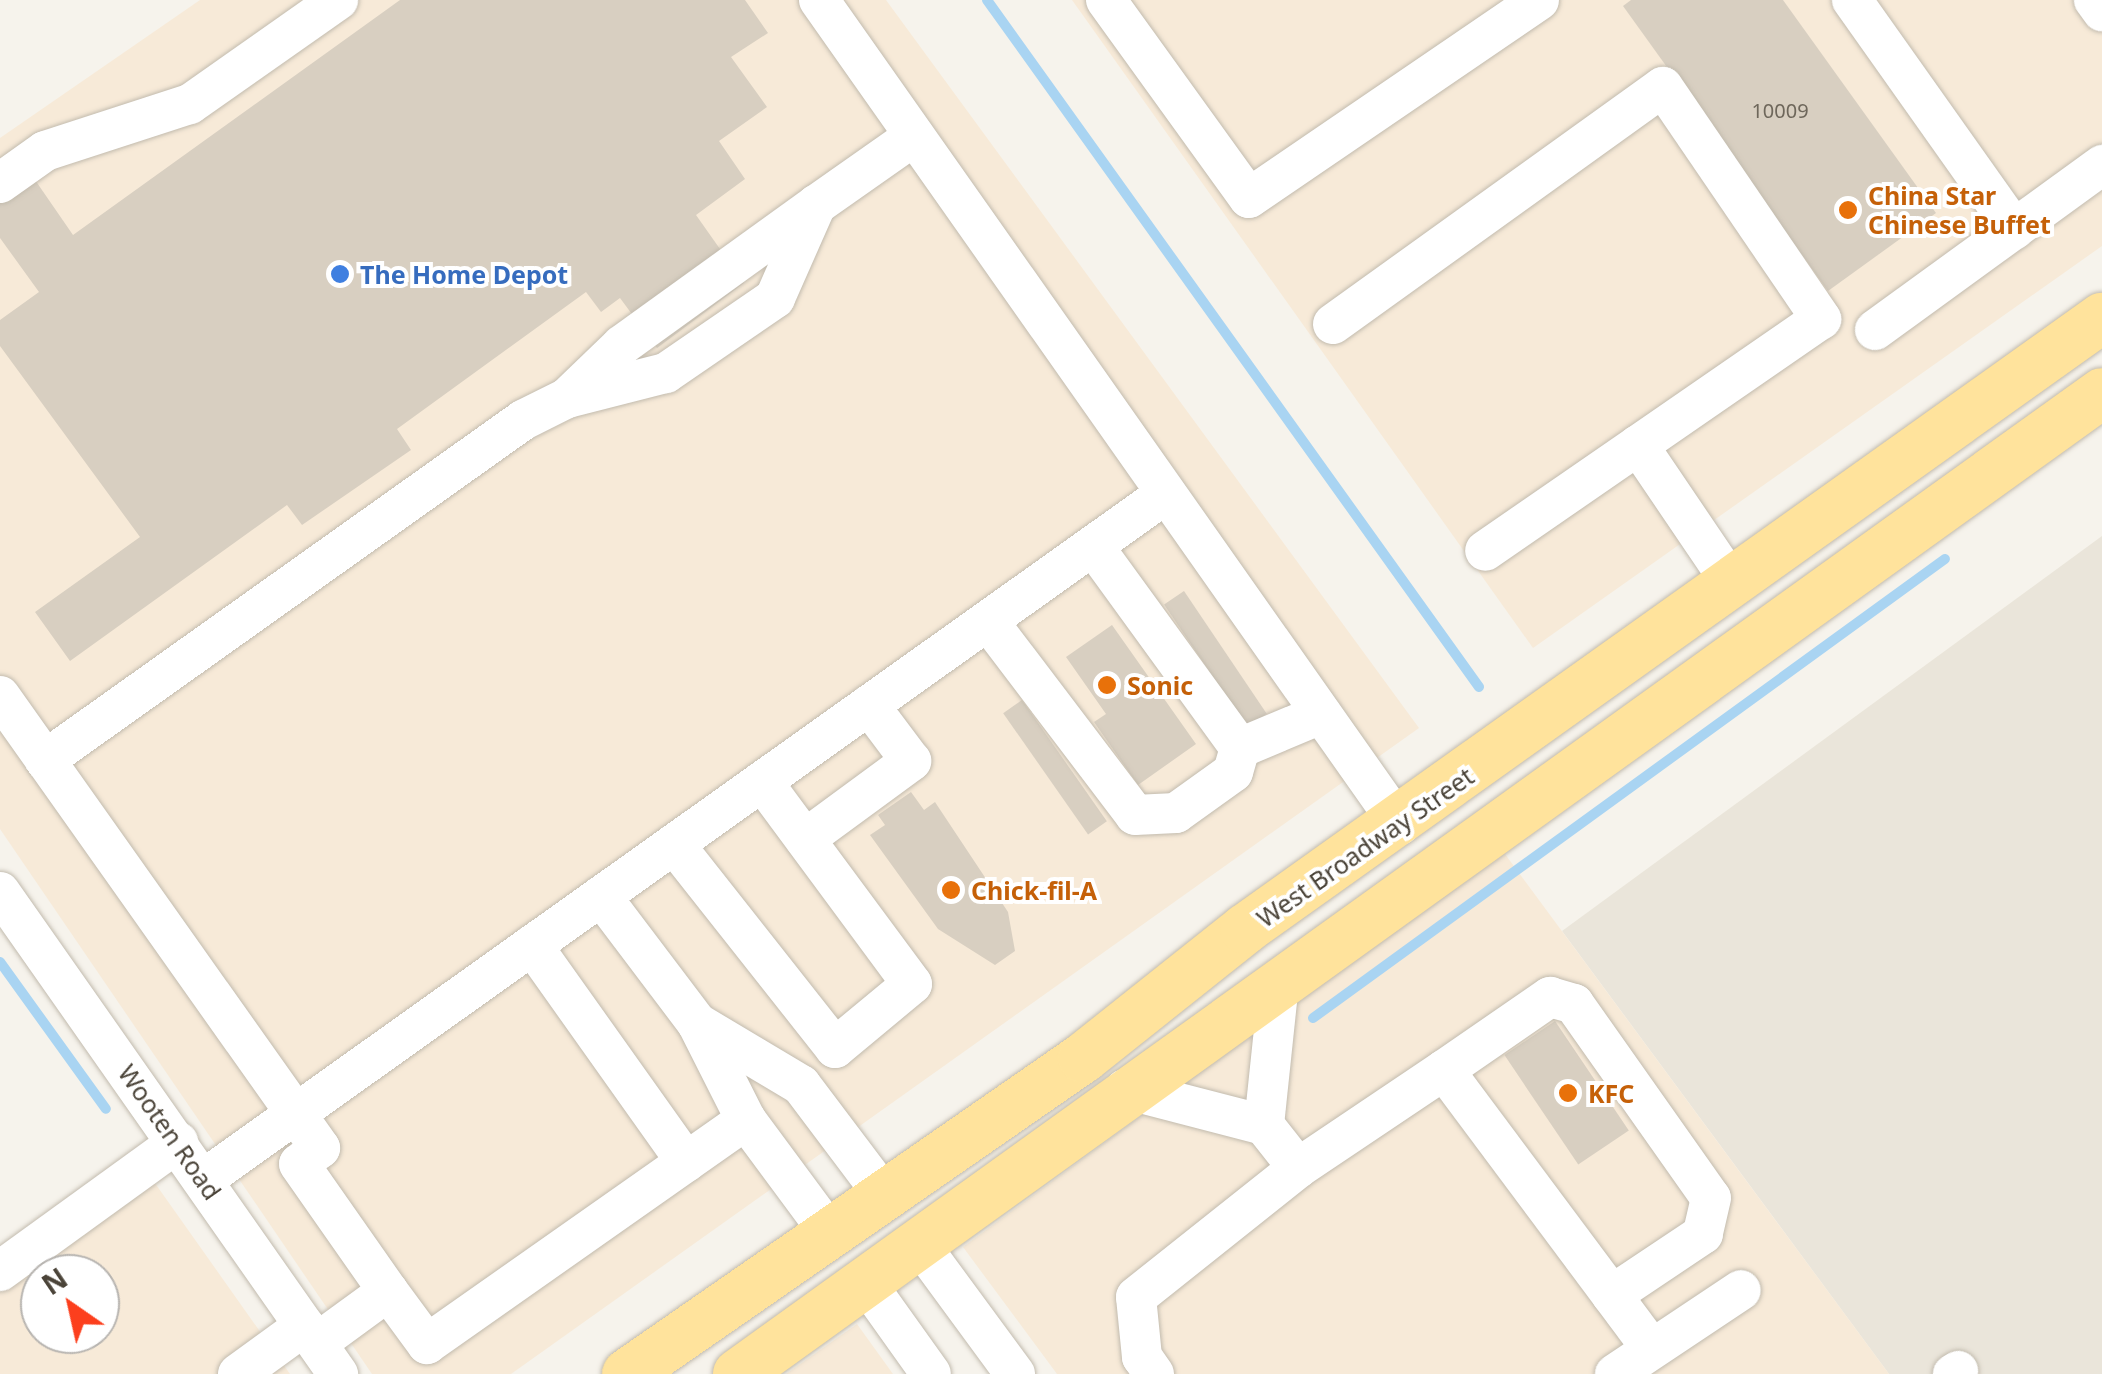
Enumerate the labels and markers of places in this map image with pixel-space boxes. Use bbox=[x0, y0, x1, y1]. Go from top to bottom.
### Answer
place label: China Star Chinese Buffet bbox=[1868, 181, 2051, 240]
marker: China Star Chinese Buffet bbox=[1837, 199, 1859, 221]
place label: The Home Depot bbox=[360, 259, 568, 289]
marker: The Home Depot bbox=[329, 263, 351, 285]
place label: Sonic bbox=[1127, 670, 1193, 700]
marker: Sonic bbox=[1096, 674, 1118, 696]
place label: Chick-fil-A bbox=[971, 875, 1097, 905]
marker: Chick-fil-A bbox=[940, 879, 962, 901]
place label: KFC bbox=[1588, 1078, 1634, 1108]
marker: KFC bbox=[1557, 1082, 1579, 1104]

